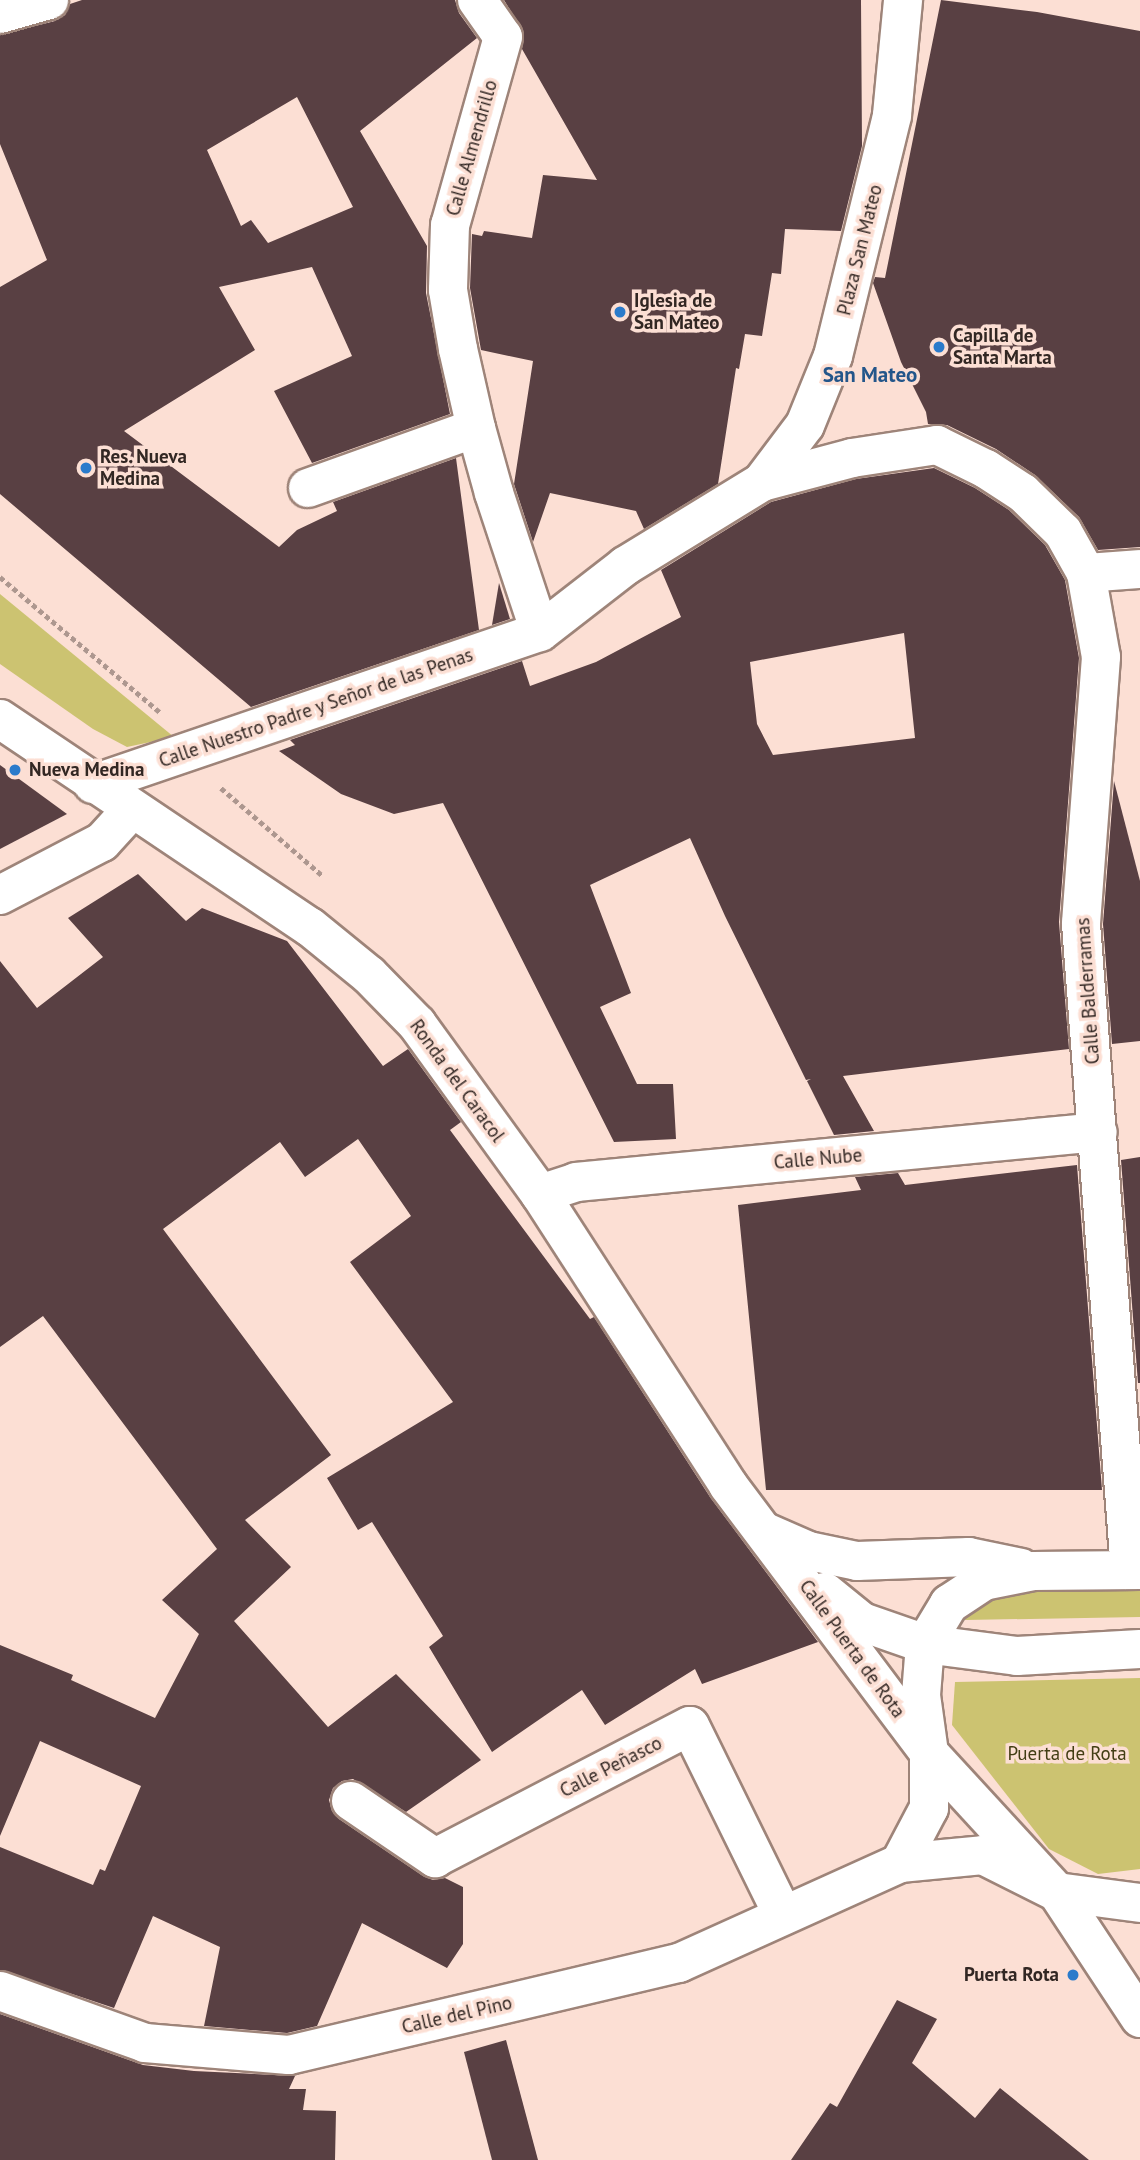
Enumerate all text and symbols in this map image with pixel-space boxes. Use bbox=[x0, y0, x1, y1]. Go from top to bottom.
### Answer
street label: Calle Almendrillo bbox=[442, 77, 502, 219]
street label: Plaza San Mateo bbox=[833, 182, 887, 318]
place label: Iglesia de San Mateo bbox=[634, 290, 720, 334]
marker: Iglesia de San Mateo bbox=[612, 304, 628, 320]
place label: Capilla de Santa Marta bbox=[953, 325, 1052, 369]
marker: Capilla de Santa Marta bbox=[931, 339, 947, 355]
district label: San Mateo bbox=[823, 362, 917, 388]
place label: Res. Nueva Medina bbox=[100, 446, 188, 490]
marker: Res. Nueva Medina bbox=[78, 460, 94, 476]
street label: Calle Nuestro Padre y Señor de las Penas bbox=[156, 643, 476, 773]
place label: Nueva Medina bbox=[29, 759, 144, 781]
marker: Nueva Medina bbox=[7, 762, 23, 778]
street label: Calle Balderramas bbox=[1072, 917, 1104, 1065]
street label: Ronda del Caracol bbox=[405, 1015, 509, 1147]
street label: Calle Nube bbox=[773, 1144, 863, 1174]
street label: Calle Puerta de Rota bbox=[794, 1576, 910, 1722]
street label: Calle Peñasco bbox=[556, 1732, 666, 1802]
park label: Puerta de Rota bbox=[1007, 1743, 1127, 1765]
place label: Puerta Rota bbox=[964, 1964, 1059, 1986]
marker: Puerta Rota bbox=[1065, 1967, 1081, 1983]
street label: Calle del Pino bbox=[400, 1991, 514, 2039]

